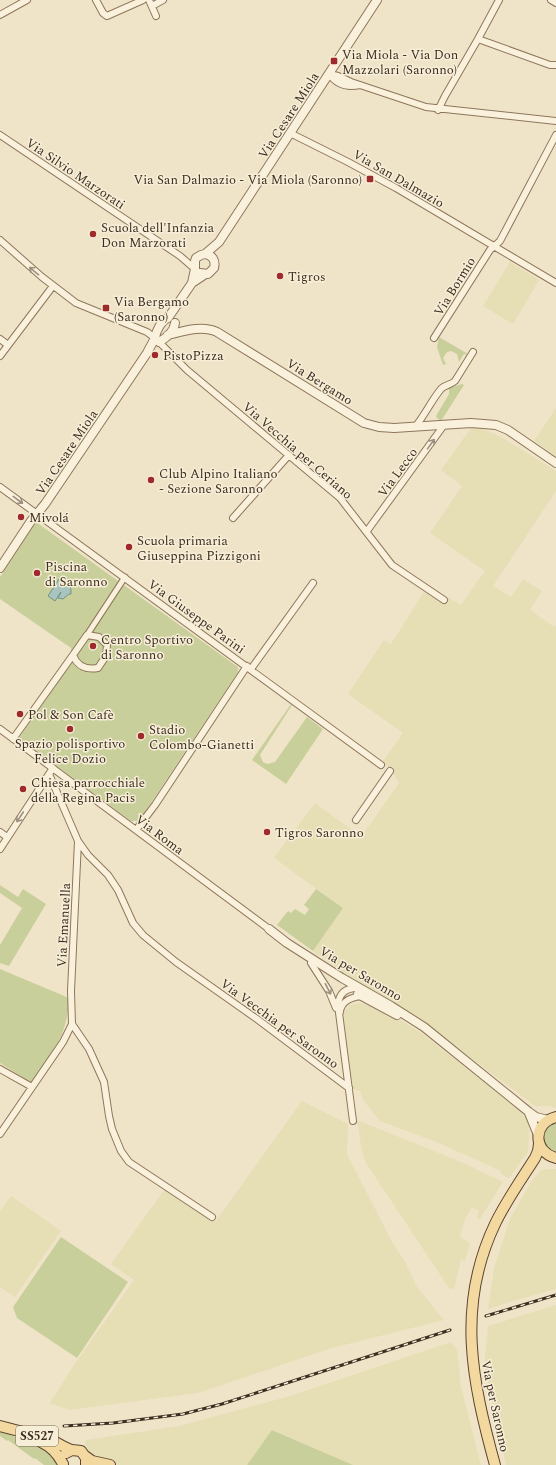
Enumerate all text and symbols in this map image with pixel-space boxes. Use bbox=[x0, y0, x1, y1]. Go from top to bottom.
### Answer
place label: Via Miola - Via Don Mazzolari (Saronno) bbox=[342, 45, 459, 80]
marker: Via Miola - Via Don Mazzolari (Saronno) bbox=[329, 56, 339, 66]
street label: Via Cesare Miola bbox=[253, 68, 325, 163]
street label: Via Silvio Marzorati bbox=[22, 133, 129, 215]
street label: Via San Dalmazio bbox=[349, 145, 448, 213]
place label: Via San Dalmazio - Via Miola (Saronno) bbox=[134, 170, 362, 190]
marker: Via San Dalmazio - Via Miola (Saronno) bbox=[365, 174, 375, 184]
place label: Scuola dell'Infanzia Don Marzorati bbox=[101, 218, 215, 253]
marker: Scuola dell'Infanzia Don Marzorati bbox=[88, 229, 98, 239]
street label: Via Bormio bbox=[429, 253, 481, 320]
one-way arrow bbox=[29, 266, 40, 275]
place label: Tigros bbox=[288, 267, 326, 287]
marker: Tigros bbox=[275, 271, 285, 281]
place label: Via Bergamo (Saronno) bbox=[114, 292, 189, 327]
marker: Via Bergamo (Saronno) bbox=[101, 303, 111, 313]
place label: PistoPizza bbox=[163, 346, 224, 366]
marker: PistoPizza bbox=[150, 350, 160, 360]
street label: Via Bergamo bbox=[282, 354, 357, 410]
street label: Via Vecchia per Ceriano bbox=[238, 397, 357, 504]
street label: Via Cesare Miola bbox=[31, 405, 103, 499]
one-way arrow bbox=[427, 438, 435, 449]
street label: Via Lecco bbox=[373, 444, 423, 502]
place label: Club Alpino Italiano - Sezione Saronno bbox=[159, 464, 278, 499]
marker: Club Alpino Italiano - Sezione Saronno bbox=[146, 475, 156, 485]
one-way arrow bbox=[12, 496, 23, 505]
place label: Mivolá bbox=[29, 508, 70, 528]
marker: Mivolá bbox=[16, 512, 26, 522]
place label: Scuola primaria Giuseppina Pizzigoni bbox=[137, 531, 261, 566]
marker: Scuola primaria Giuseppina Pizzigoni bbox=[124, 542, 134, 552]
place label: Piscina di Saronno bbox=[45, 557, 107, 592]
marker: Piscina di Saronno bbox=[32, 568, 42, 578]
street label: Via Giuseppe Parini bbox=[144, 575, 249, 659]
place label: Centro Sportivo di Saronno bbox=[101, 630, 193, 665]
marker: Centro Sportivo di Saronno bbox=[88, 641, 98, 651]
place label: Pol & Son Cafè bbox=[28, 705, 114, 725]
marker: Pol & Son Cafè bbox=[15, 709, 25, 719]
place label: Stadio Colombo-Gianetti bbox=[149, 720, 254, 755]
marker: Spazio polisportivo Felice Dozio bbox=[65, 724, 75, 734]
marker: Stadio Colombo-Gianetti bbox=[136, 731, 146, 741]
place label: Spazio polisportivo Felice Dozio bbox=[15, 734, 125, 769]
place label: Chiesa parrocchiale della Regina Pacis bbox=[31, 773, 145, 808]
marker: Chiesa parrocchiale della Regina Pacis bbox=[18, 784, 28, 794]
street label: Via Roma bbox=[131, 810, 188, 860]
one-way arrow bbox=[16, 811, 24, 822]
place label: Tigros Saronno bbox=[275, 823, 364, 843]
marker: Tigros Saronno bbox=[262, 827, 272, 837]
street label: Via Emanuella bbox=[52, 882, 76, 968]
street label: Via per Saronno bbox=[315, 941, 406, 1006]
street label: Via Vecchia per Saronno bbox=[216, 974, 343, 1074]
one-way arrow bbox=[325, 982, 332, 994]
street label: Via per Saronno bbox=[476, 1358, 515, 1454]
road number: SS527 bbox=[16, 1426, 58, 1446]

